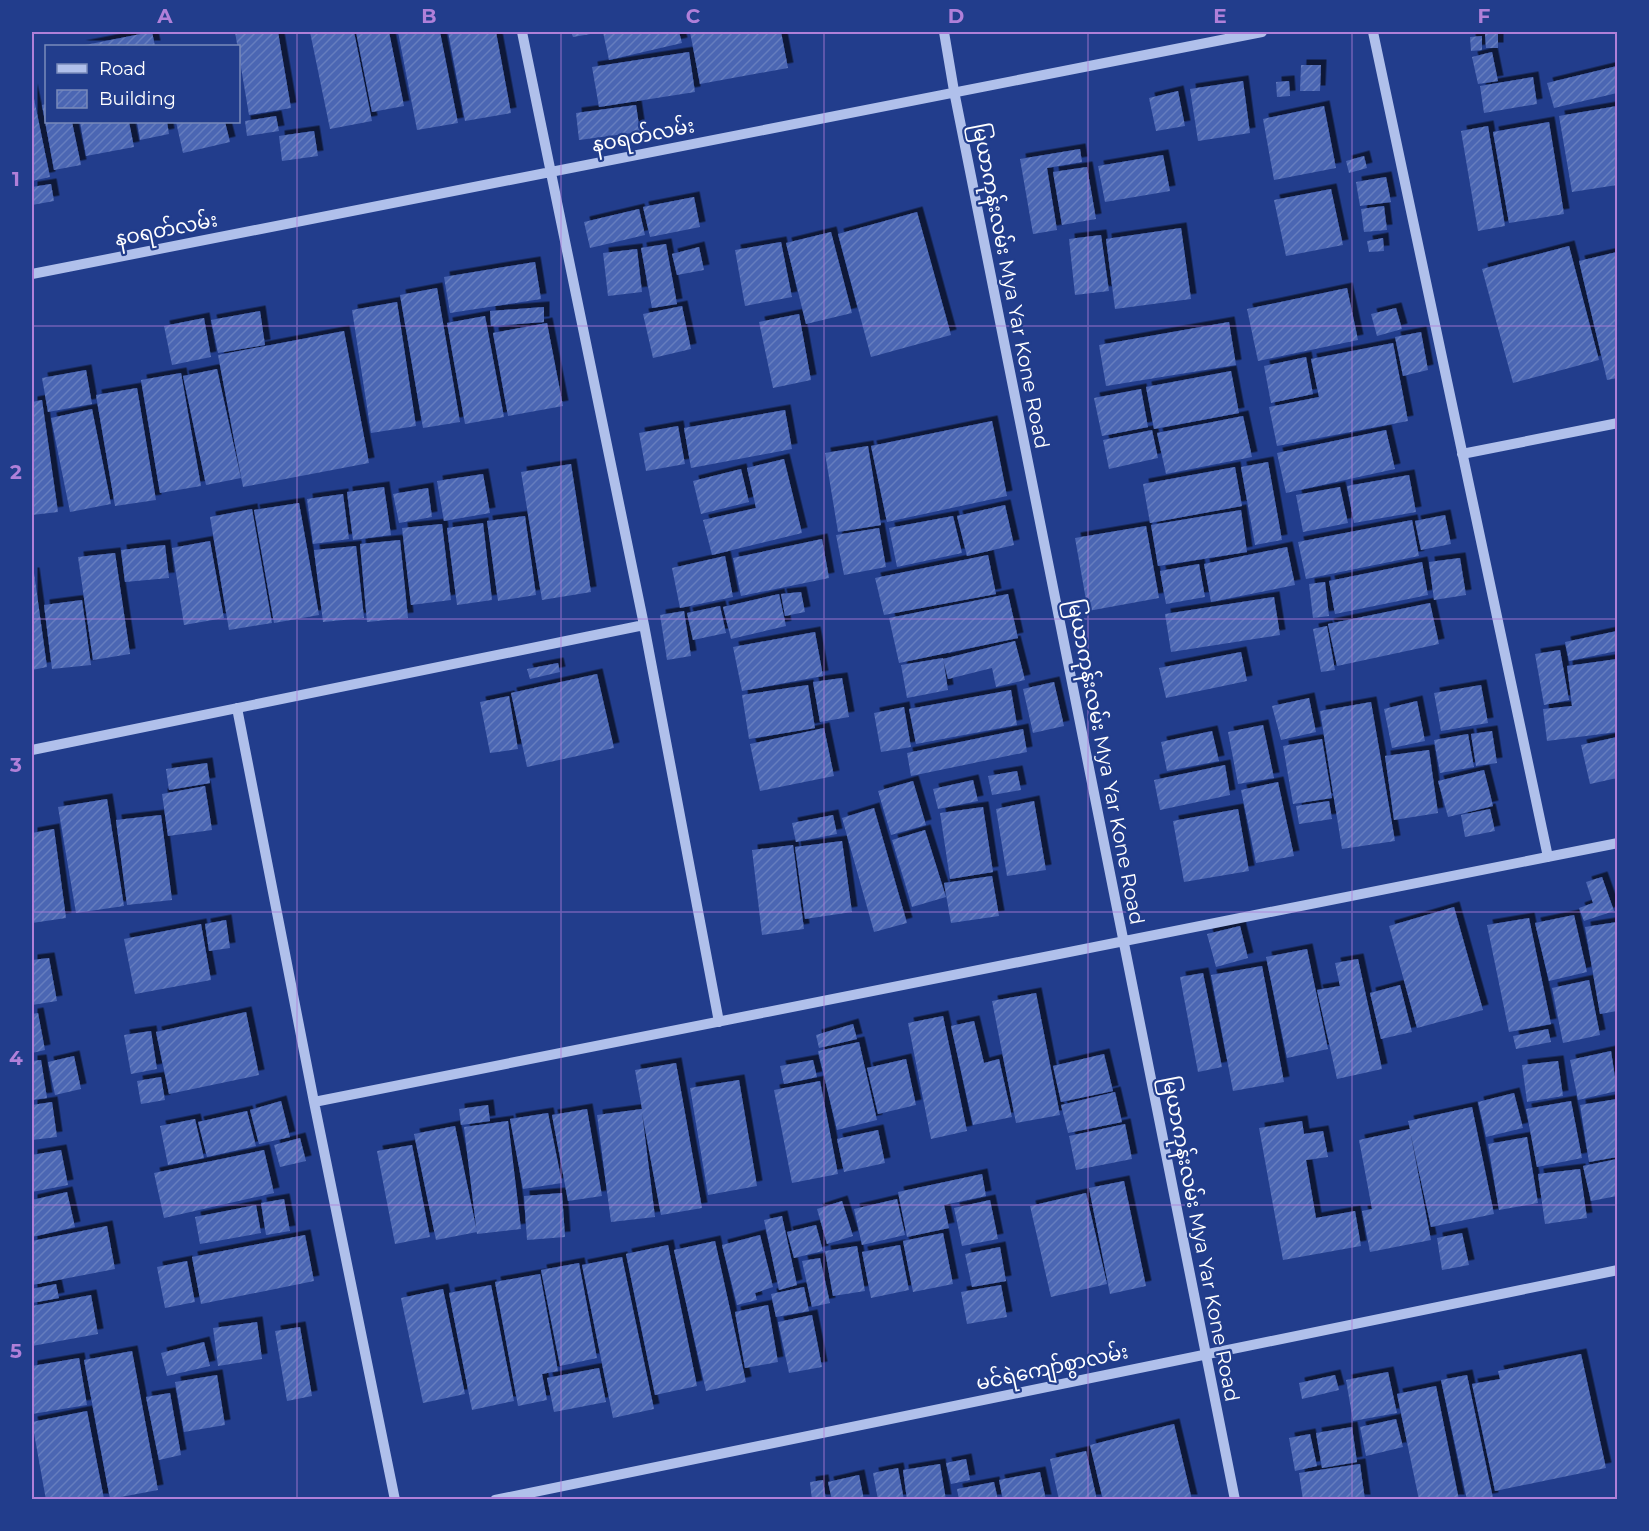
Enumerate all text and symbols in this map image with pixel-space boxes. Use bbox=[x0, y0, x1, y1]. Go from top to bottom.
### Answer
text: A bbox=[156, 4, 173, 28]
text: B bbox=[421, 4, 437, 28]
text: C bbox=[686, 4, 701, 28]
text: D bbox=[948, 4, 964, 28]
text: E bbox=[1213, 4, 1227, 28]
text: F bbox=[1478, 4, 1491, 28]
legend bbox=[45, 45, 240, 123]
text: Road bbox=[99, 58, 146, 80]
text: Building bbox=[99, 88, 176, 110]
street label: နဝရတ်လမ်း bbox=[589, 111, 697, 161]
street label: မြယာကုန်းလမ်း Mya Yar Kone Road bbox=[963, 121, 1056, 452]
text: 1 bbox=[12, 167, 20, 191]
street label: နဝရတ်လမ်း bbox=[112, 205, 220, 255]
text: 2 bbox=[10, 460, 22, 484]
street label: မြယာကုန်းလမ်း Mya Yar Kone Road bbox=[1058, 597, 1151, 928]
text: 3 bbox=[9, 753, 22, 777]
text: 4 bbox=[9, 1046, 23, 1070]
street label: မြယာကုန်းလမ်း Mya Yar Kone Road bbox=[1153, 1074, 1246, 1405]
street label: မင်ရဲကျော်စွာလမ်း bbox=[973, 1337, 1131, 1399]
text: 5 bbox=[10, 1339, 22, 1363]

